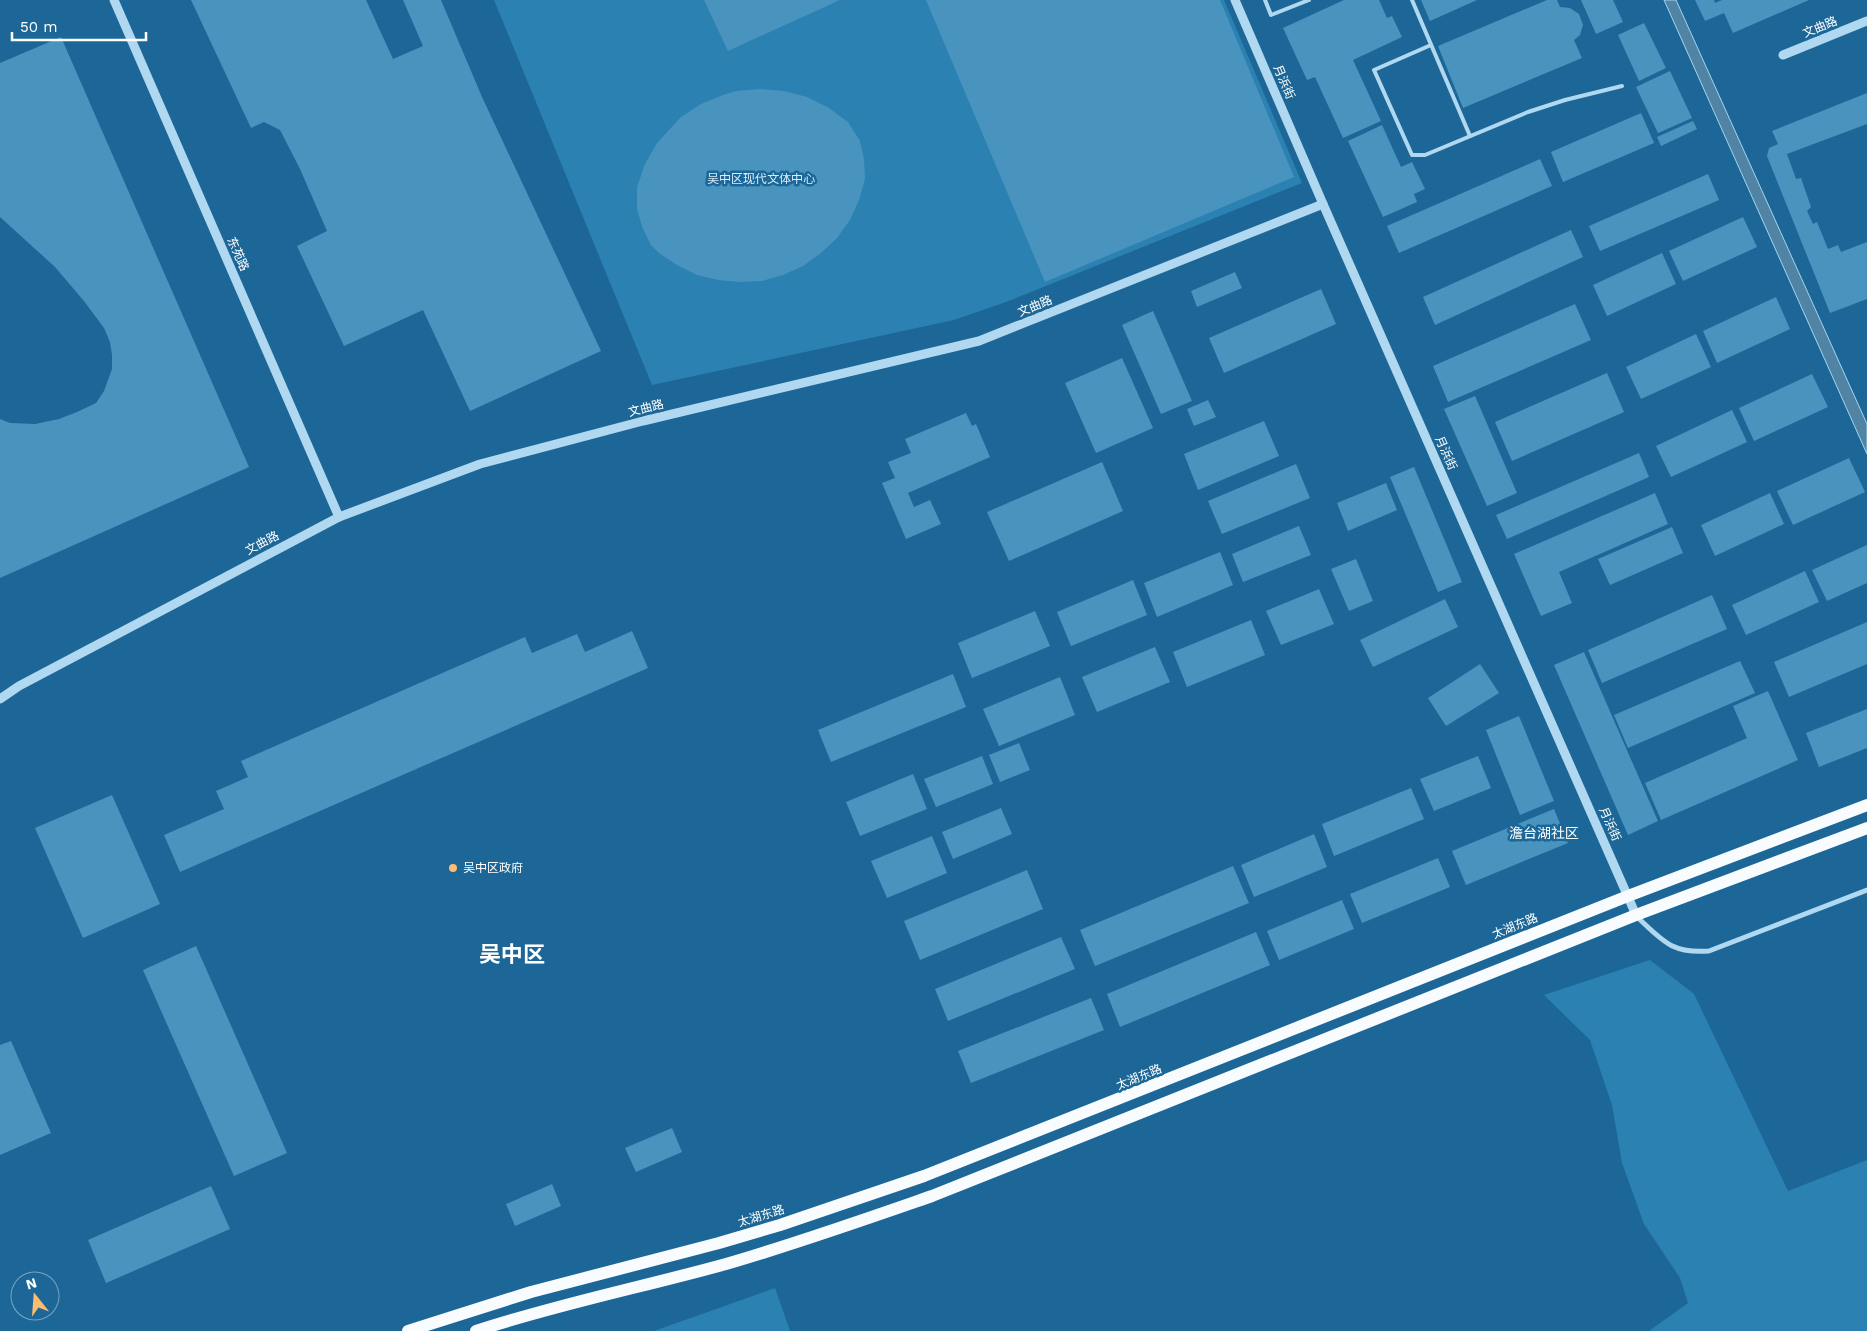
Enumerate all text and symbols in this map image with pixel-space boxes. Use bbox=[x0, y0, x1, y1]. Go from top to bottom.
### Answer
scale bar bbox=[12, 10, 146, 42]
street label: 文曲路 bbox=[1801, 14, 1839, 40]
text: 50 m bbox=[20, 18, 57, 36]
street label: 月浜街 bbox=[1271, 63, 1297, 101]
park label: 吴中区现代文体中心 bbox=[707, 172, 815, 186]
street label: 东苑路 bbox=[224, 235, 252, 273]
street label: 文曲路 bbox=[1016, 293, 1054, 319]
street label: 文曲路 bbox=[627, 397, 665, 419]
street label: 月浜街 bbox=[1432, 434, 1460, 472]
street label: 文曲路 bbox=[243, 528, 281, 558]
street label: 月浜街 bbox=[1596, 805, 1624, 843]
district label: 澹台湖社区 bbox=[1509, 825, 1579, 841]
place label: 吴中区政府 bbox=[463, 861, 523, 875]
marker: 吴中区政府 bbox=[447, 862, 459, 874]
street label: 太湖东路 bbox=[1490, 911, 1540, 941]
district label: 吴中区 bbox=[479, 942, 545, 967]
street label: 太湖东路 bbox=[1114, 1062, 1164, 1092]
street label: 太湖东路 bbox=[736, 1202, 786, 1230]
north arrow bbox=[10, 1271, 60, 1321]
text: N bbox=[24, 1274, 38, 1293]

